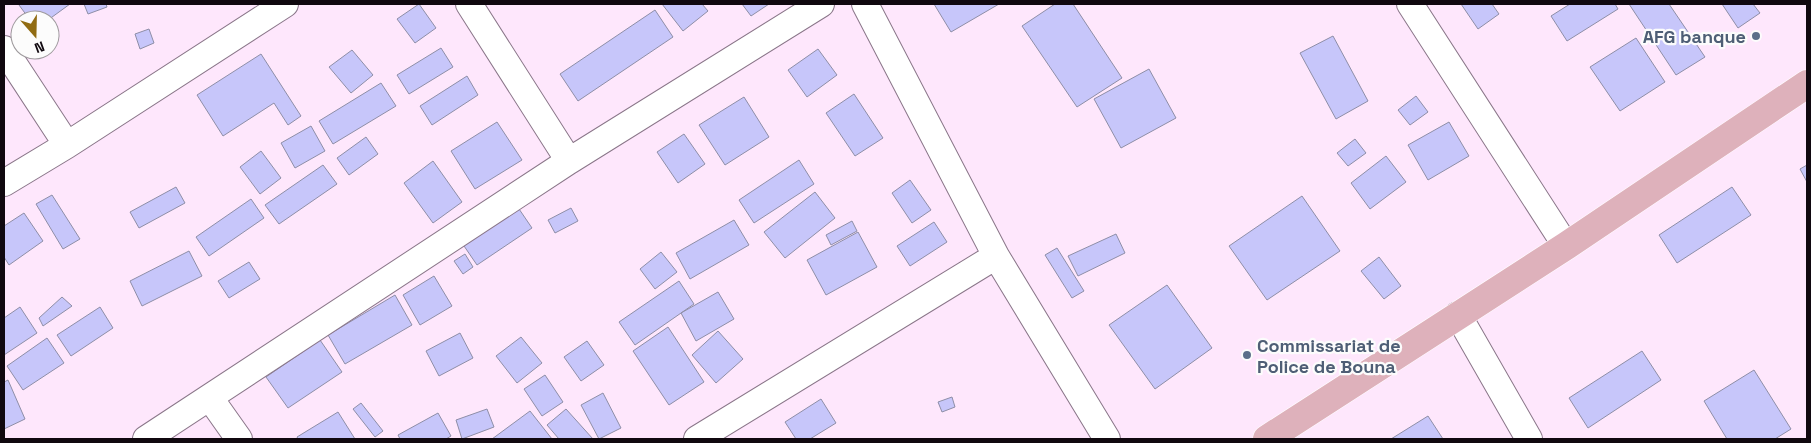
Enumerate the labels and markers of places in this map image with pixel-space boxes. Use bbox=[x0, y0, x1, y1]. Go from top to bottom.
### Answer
place label: AFG banque bbox=[1643, 25, 1746, 48]
marker: AFG banque bbox=[1750, 30, 1762, 42]
place label: Commissariat de Police de Bouna bbox=[1257, 334, 1401, 378]
marker: Commissariat de Police de Bouna bbox=[1241, 349, 1253, 361]

